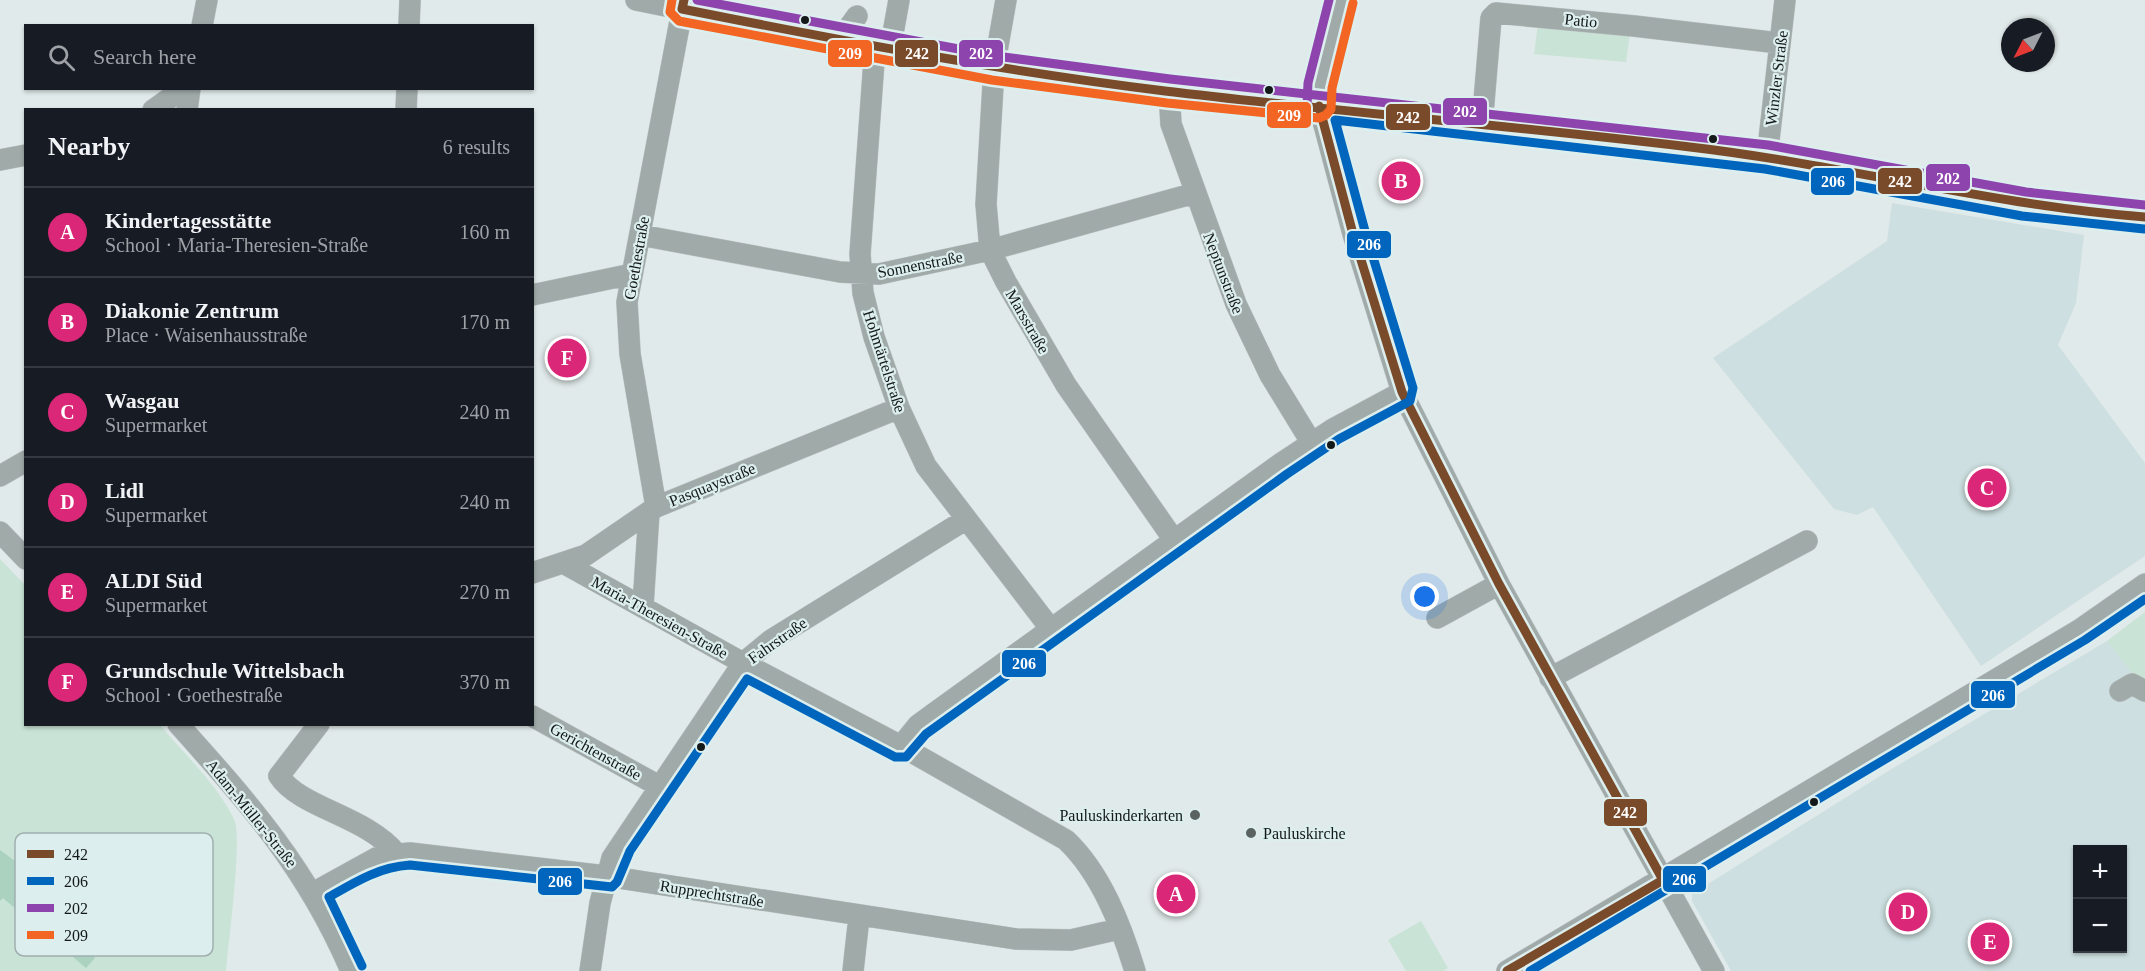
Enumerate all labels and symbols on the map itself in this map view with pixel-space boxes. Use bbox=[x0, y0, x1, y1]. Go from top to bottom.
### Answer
street label: Patio bbox=[1564, 10, 1598, 31]
unlabelled marker bbox=[799, 14, 811, 26]
north arrow bbox=[2001, 18, 2055, 72]
street label: Winzler Straße bbox=[1762, 29, 1791, 127]
line badge: 209 bbox=[827, 39, 873, 68]
line badge: 242 bbox=[894, 39, 939, 68]
line badge: 202 bbox=[958, 39, 1004, 68]
text: 209 bbox=[838, 45, 862, 62]
text: 242 bbox=[905, 45, 929, 62]
text: 202 bbox=[969, 45, 993, 62]
unlabelled marker bbox=[1263, 84, 1275, 96]
line badge: 202 bbox=[1442, 97, 1488, 126]
line badge: 209 bbox=[1266, 101, 1312, 129]
line badge: 242 bbox=[1385, 103, 1431, 131]
text: 202 bbox=[1453, 103, 1477, 120]
text: 209 bbox=[1277, 107, 1301, 124]
text: 242 bbox=[1396, 109, 1420, 126]
unlabelled marker bbox=[1707, 133, 1719, 145]
pin: B bbox=[1382, 158, 1420, 204]
line badge: 202 bbox=[1925, 163, 1971, 192]
line badge: 206 bbox=[1810, 167, 1855, 196]
line badge: 242 bbox=[1877, 167, 1923, 195]
text: 202 bbox=[1936, 170, 1960, 187]
text: 206 bbox=[1821, 173, 1845, 190]
text: 242 bbox=[1888, 173, 1912, 190]
street label: Goethestraße bbox=[621, 215, 652, 301]
street label: Neptunstraße bbox=[1199, 230, 1247, 316]
line badge: 206 bbox=[1346, 230, 1392, 259]
text: 206 bbox=[1357, 236, 1381, 253]
street label: Sonnenstraße bbox=[876, 248, 964, 281]
street label: Marsstraße bbox=[1002, 286, 1053, 356]
street label: Hohmärtelstraße bbox=[860, 308, 909, 414]
pin: F bbox=[548, 336, 586, 380]
unlabelled marker bbox=[1325, 439, 1337, 451]
street label: Pasquaystraße bbox=[667, 459, 758, 510]
pin: C bbox=[1968, 466, 2006, 510]
street label: Maria-Theresien-Straße bbox=[589, 573, 731, 662]
your location bbox=[1410, 582, 1439, 611]
street label: Fahrstraße bbox=[745, 614, 810, 667]
line badge: 206 bbox=[1001, 649, 1047, 678]
text: 206 bbox=[1012, 655, 1036, 672]
line badge: 206 bbox=[1970, 680, 2016, 709]
text: 206 bbox=[1981, 687, 2005, 704]
street label: Gerichtenstraße bbox=[547, 719, 644, 783]
unlabelled marker bbox=[695, 741, 707, 753]
street label: Adam-Müller-Straße bbox=[203, 756, 300, 871]
unlabelled marker bbox=[1808, 796, 1820, 808]
line badge: 242 bbox=[1603, 798, 1648, 827]
text: 242 bbox=[1613, 804, 1637, 821]
place label: Pauluskinderkarten bbox=[1059, 807, 1183, 824]
marker: Pauluskinderkarten bbox=[1188, 808, 1202, 822]
place label: Pauluskirche bbox=[1263, 825, 1346, 842]
marker: Pauluskirche bbox=[1244, 826, 1258, 840]
legend bbox=[15, 833, 213, 956]
text: 242 bbox=[64, 846, 88, 863]
line badge: 206 bbox=[1662, 865, 1707, 893]
line badge: 206 bbox=[537, 867, 583, 896]
text: 206 bbox=[1672, 871, 1696, 888]
pin: A bbox=[1156, 872, 1196, 916]
text: 206 bbox=[64, 873, 88, 890]
text: 206 bbox=[548, 873, 572, 890]
street label: Rupprechtstraße bbox=[659, 877, 765, 911]
pin: D bbox=[1888, 890, 1928, 934]
text: 202 bbox=[64, 900, 88, 917]
pin: E bbox=[1970, 920, 2010, 964]
text: 209 bbox=[64, 927, 88, 944]

